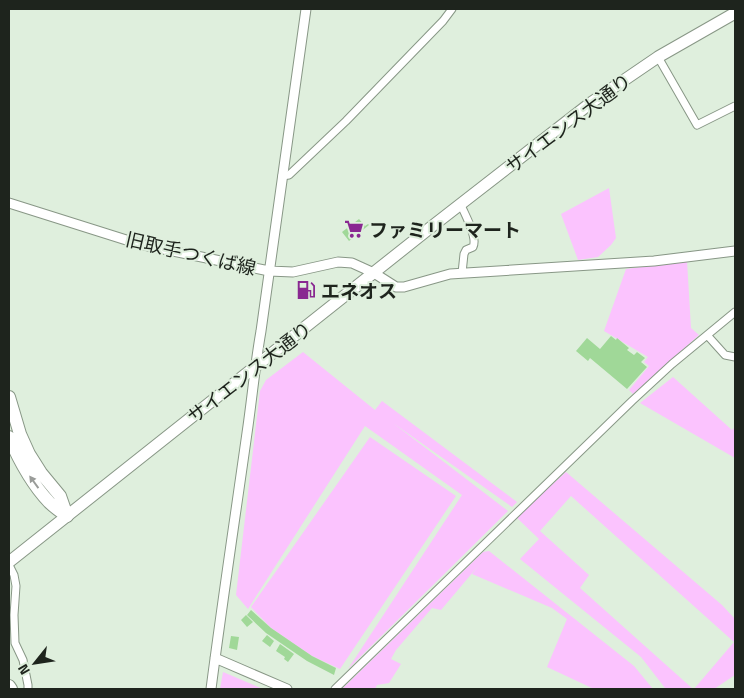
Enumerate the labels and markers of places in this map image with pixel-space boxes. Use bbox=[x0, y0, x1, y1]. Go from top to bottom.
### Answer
place label: ファミリーマート bbox=[369, 215, 521, 244]
supermarket icon: ファミリーマート bbox=[343, 218, 365, 240]
place label: エネオス bbox=[321, 276, 397, 305]
fuel station icon: エネオス bbox=[295, 279, 317, 301]

